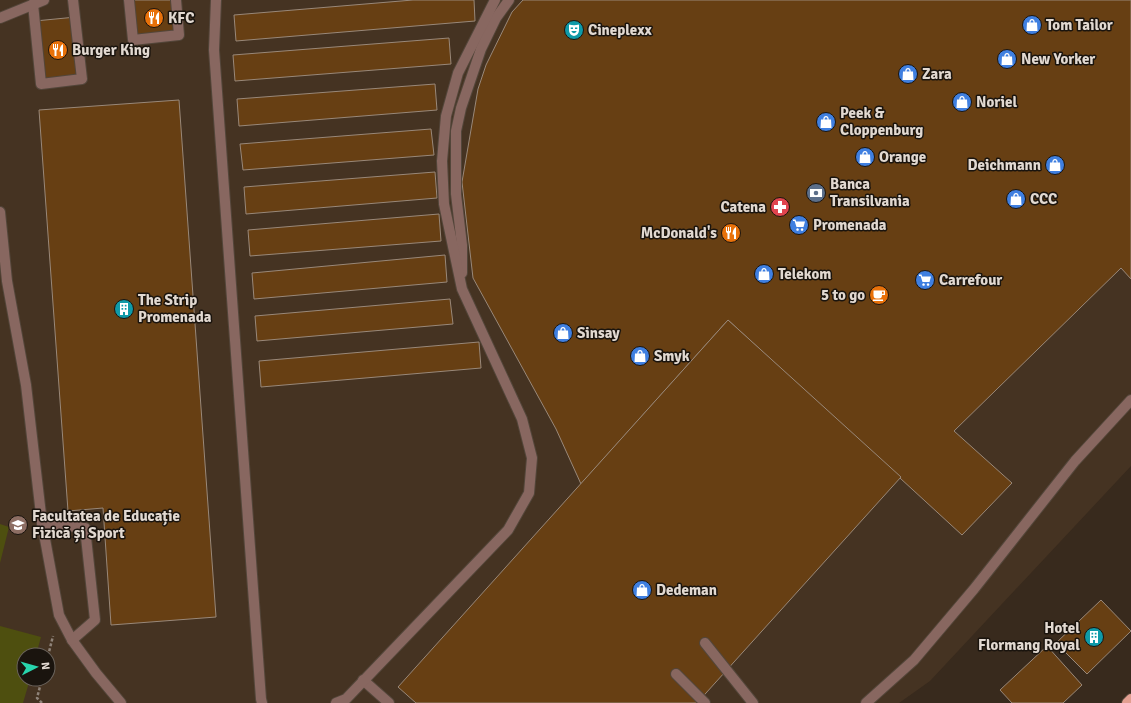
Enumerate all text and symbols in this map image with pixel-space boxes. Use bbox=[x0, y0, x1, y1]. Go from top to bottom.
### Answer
restaurant icon: KFC bbox=[143, 7, 165, 29]
place label: KFC bbox=[168, 9, 194, 27]
shop icon: Tom Tailor bbox=[1021, 14, 1043, 36]
place label: Tom Tailor bbox=[1046, 16, 1113, 34]
theatre icon: Cineplexx bbox=[563, 19, 585, 41]
place label: Cineplexx bbox=[588, 21, 653, 39]
restaurant icon: Burger King bbox=[47, 39, 69, 61]
place label: Burger King bbox=[72, 41, 150, 59]
shop icon: New Yorker bbox=[996, 48, 1018, 70]
place label: New Yorker bbox=[1021, 50, 1095, 68]
shop icon: Zara bbox=[897, 63, 919, 85]
place label: Zara bbox=[922, 65, 952, 83]
shop icon: Noriel bbox=[951, 91, 973, 113]
place label: Noriel bbox=[976, 93, 1017, 111]
place label: Peek & Cloppenburg bbox=[840, 104, 923, 139]
shop icon: Peek & Cloppenburg bbox=[815, 111, 837, 133]
shop icon: Orange bbox=[854, 146, 876, 168]
place label: Orange bbox=[879, 148, 926, 166]
shop icon: Deichmann bbox=[1044, 154, 1066, 176]
place label: Deichmann bbox=[968, 156, 1041, 174]
place label: Banca Transilvania bbox=[830, 175, 910, 210]
bank icon: Banca Transilvania bbox=[805, 182, 827, 204]
shop icon: CCC bbox=[1005, 188, 1027, 210]
place label: CCC bbox=[1030, 190, 1057, 208]
pharmacy icon: Catena bbox=[769, 196, 791, 218]
place label: Catena bbox=[720, 198, 766, 216]
supermarket icon: Promenada bbox=[788, 214, 810, 236]
place label: Promenada bbox=[813, 216, 887, 234]
restaurant icon: McDonald's bbox=[720, 222, 742, 244]
place label: McDonald's bbox=[641, 224, 717, 242]
shop icon: Telekom bbox=[753, 263, 775, 285]
place label: Telekom bbox=[778, 265, 831, 283]
supermarket icon: Carrefour bbox=[914, 269, 936, 291]
place label: Carrefour bbox=[939, 271, 1002, 289]
cafe icon: 5 to go bbox=[868, 284, 890, 306]
place label: 5 to go bbox=[821, 286, 865, 304]
place label: The Strip Promenada bbox=[138, 291, 212, 326]
building icon: The Strip Promenada bbox=[113, 298, 135, 320]
shop icon: Sinsay bbox=[552, 322, 574, 344]
place label: Sinsay bbox=[577, 324, 620, 342]
shop icon: Smyk bbox=[629, 345, 651, 367]
place label: Smyk bbox=[654, 347, 690, 365]
place label: Facultatea de Educație Fizică și Sport bbox=[32, 507, 180, 543]
school or university icon: Facultatea de Educație Fizică și Sport bbox=[7, 514, 29, 536]
shop icon: Dedeman bbox=[631, 579, 653, 601]
place label: Dedeman bbox=[656, 581, 717, 599]
place label: Hotel Flormang Royal bbox=[978, 619, 1080, 654]
building icon: Hotel Flormang Royal bbox=[1083, 626, 1105, 648]
north arrow bbox=[16, 647, 56, 687]
text: N bbox=[39, 662, 52, 670]

